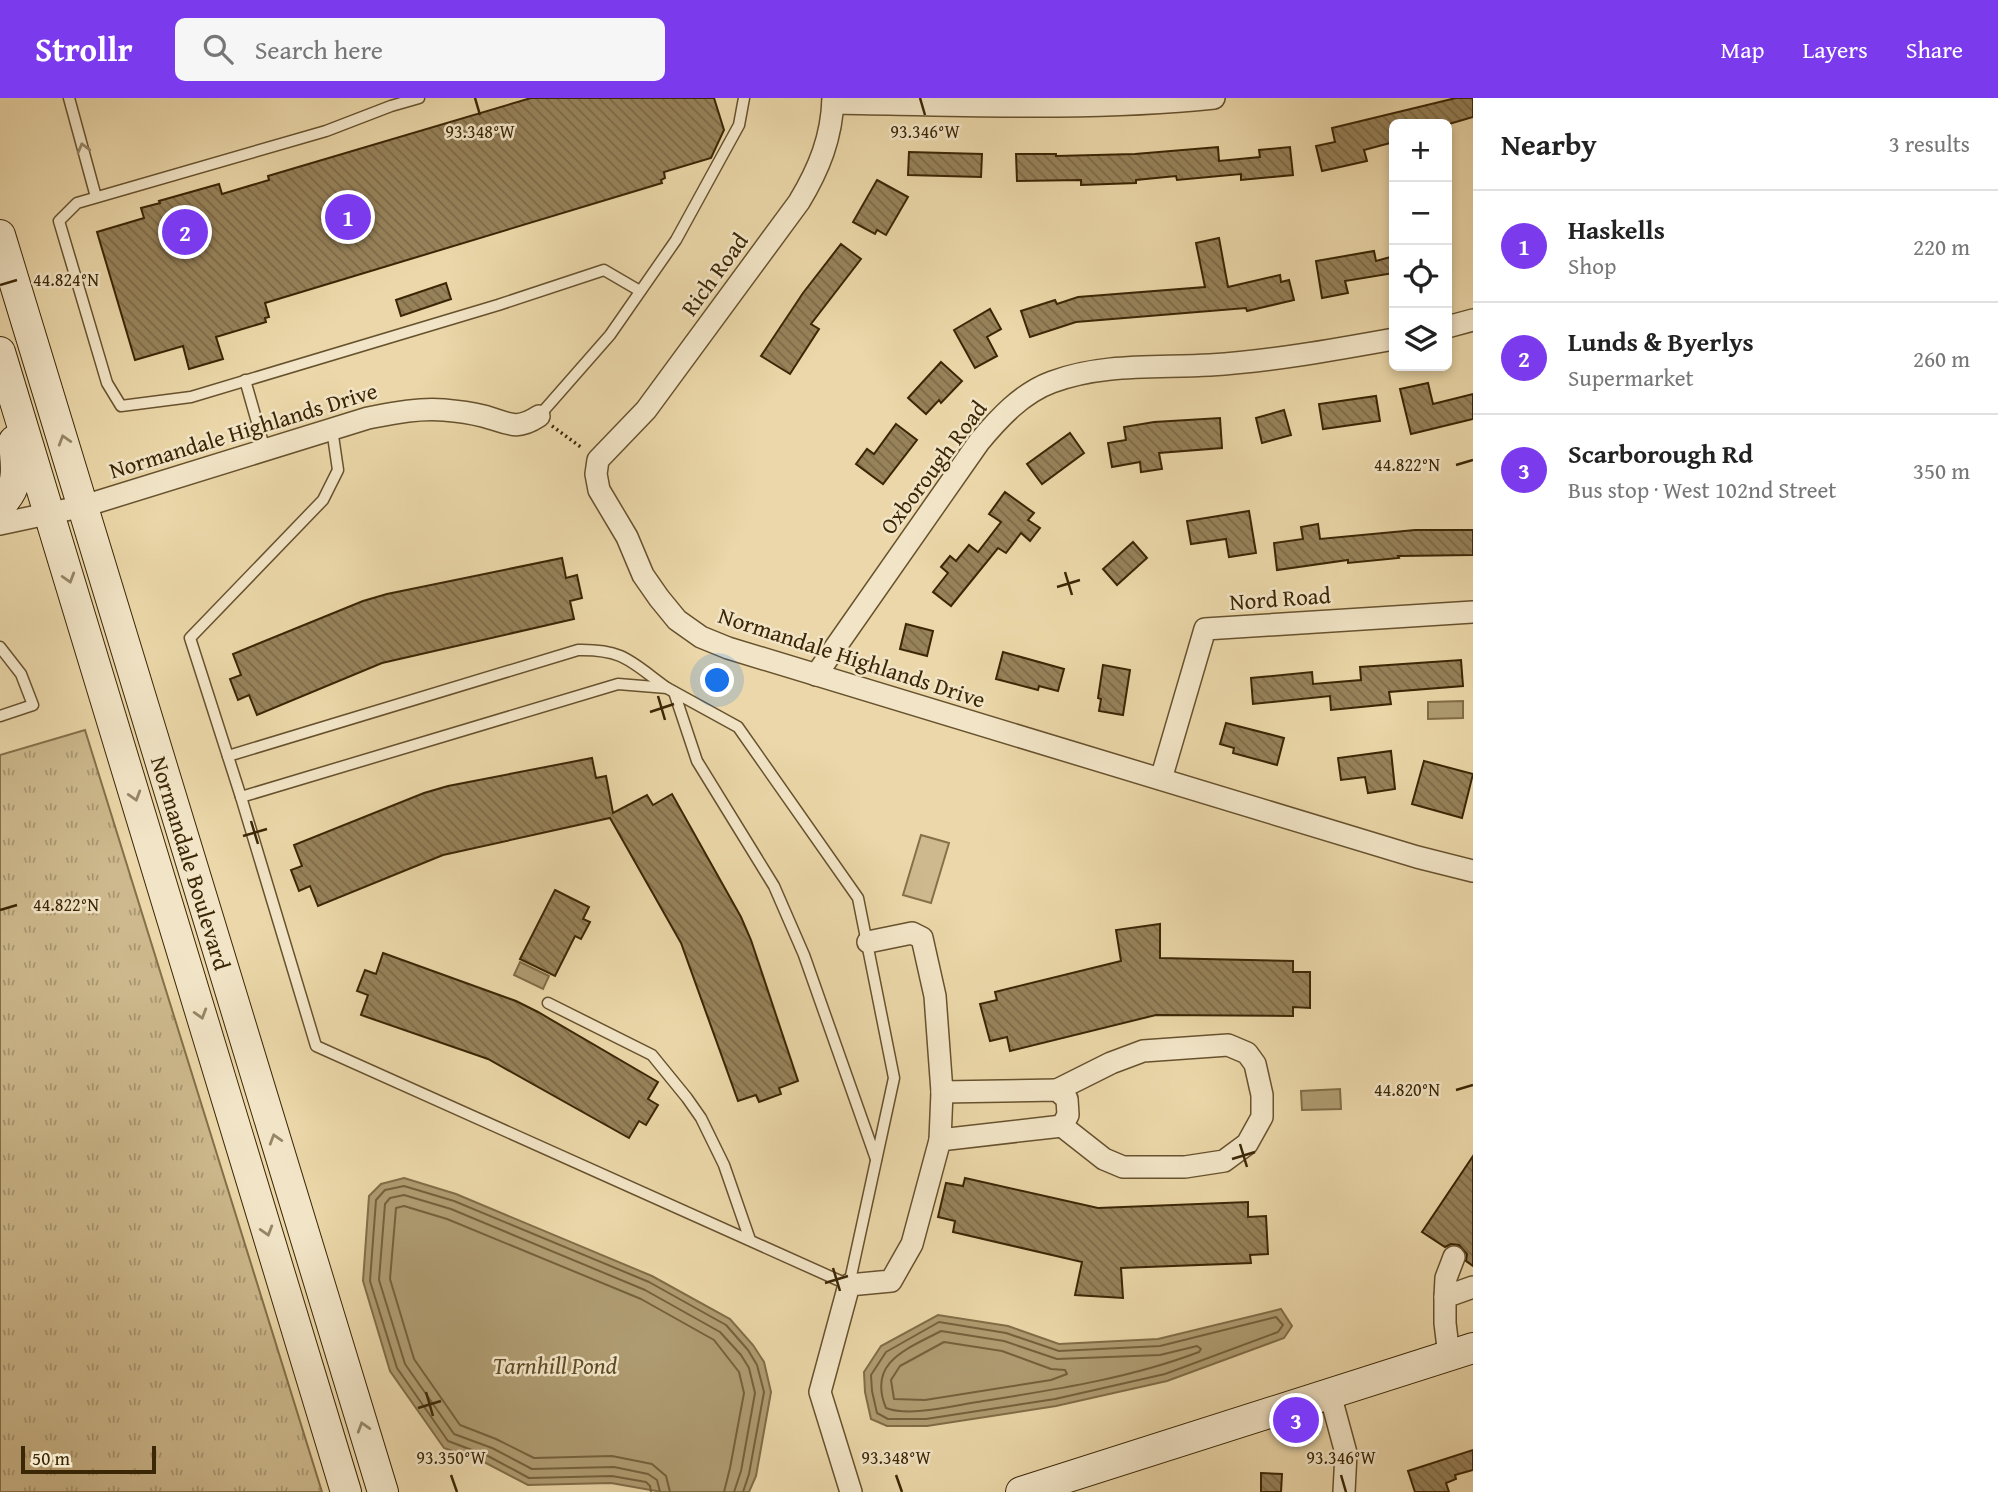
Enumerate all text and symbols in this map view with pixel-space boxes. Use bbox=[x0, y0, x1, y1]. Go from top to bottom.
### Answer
search box bbox=[175, 18, 665, 81]
text: Strollr bbox=[35, 25, 133, 73]
icon: search bbox=[199, 30, 237, 68]
text: Search here bbox=[255, 30, 383, 69]
text: Map bbox=[1721, 32, 1764, 67]
text: Layers bbox=[1802, 32, 1868, 67]
text: Share bbox=[1906, 32, 1963, 67]
text: 93.348°W bbox=[445, 118, 515, 145]
text: 93.346°W bbox=[890, 118, 960, 145]
map controls bbox=[1389, 119, 1452, 371]
button: + bbox=[1389, 119, 1452, 182]
text: Nearby bbox=[1501, 122, 1597, 166]
text: 3 results bbox=[1889, 127, 1970, 160]
one-way arrow bbox=[77, 142, 91, 154]
button: − bbox=[1389, 182, 1452, 245]
pin: 1 bbox=[325, 191, 371, 243]
pin: 2 bbox=[162, 206, 208, 258]
text: Haskells bbox=[1568, 210, 1665, 249]
street label: Rich Road bbox=[673, 225, 756, 322]
text: 1 bbox=[1518, 230, 1530, 263]
text: 220 m bbox=[1913, 230, 1970, 263]
button: locate bbox=[1389, 245, 1452, 308]
text: Shop bbox=[1568, 249, 1616, 282]
text: 44.824°N bbox=[33, 266, 99, 293]
button: layers bbox=[1389, 308, 1452, 371]
text: Lunds & Byerlys bbox=[1568, 322, 1754, 361]
text: 2 bbox=[1518, 342, 1530, 375]
text: 260 m bbox=[1913, 342, 1970, 375]
text: Supermarket bbox=[1568, 361, 1694, 394]
street label: Normandale Highlands Drive bbox=[105, 373, 381, 487]
street label: Oxborough Road bbox=[872, 393, 995, 541]
text: Scarborough Rd bbox=[1568, 434, 1753, 473]
one-way arrow bbox=[57, 435, 72, 447]
text: 44.822°N bbox=[1374, 451, 1440, 478]
text: 3 bbox=[1518, 454, 1530, 487]
text: 350 m bbox=[1913, 454, 1970, 487]
text: Bus stop · West 102nd Street bbox=[1568, 473, 1836, 506]
one-way arrow bbox=[60, 572, 75, 584]
street label: Nord Road bbox=[1228, 578, 1332, 618]
street label: Normandale Highlands Drive bbox=[714, 598, 990, 716]
your location bbox=[700, 663, 734, 697]
street label: Normandale Boulevard bbox=[143, 752, 239, 975]
one-way arrow bbox=[126, 790, 141, 802]
text: 44.822°N bbox=[33, 891, 99, 918]
one-way arrow bbox=[192, 1007, 207, 1019]
text: 44.820°N bbox=[1374, 1076, 1440, 1103]
one-way arrow bbox=[269, 1133, 284, 1145]
one-way arrow bbox=[259, 1225, 273, 1237]
water label: Tarnhill Pond bbox=[493, 1348, 618, 1383]
pin: 3 bbox=[1273, 1394, 1319, 1446]
one-way arrow bbox=[357, 1421, 372, 1433]
scale bar bbox=[21, 1443, 156, 1475]
text: 50 m bbox=[32, 1444, 70, 1472]
text: 93.350°W bbox=[416, 1444, 486, 1471]
text: 93.348°W bbox=[861, 1444, 931, 1471]
text: 93.346°W bbox=[1306, 1444, 1376, 1471]

